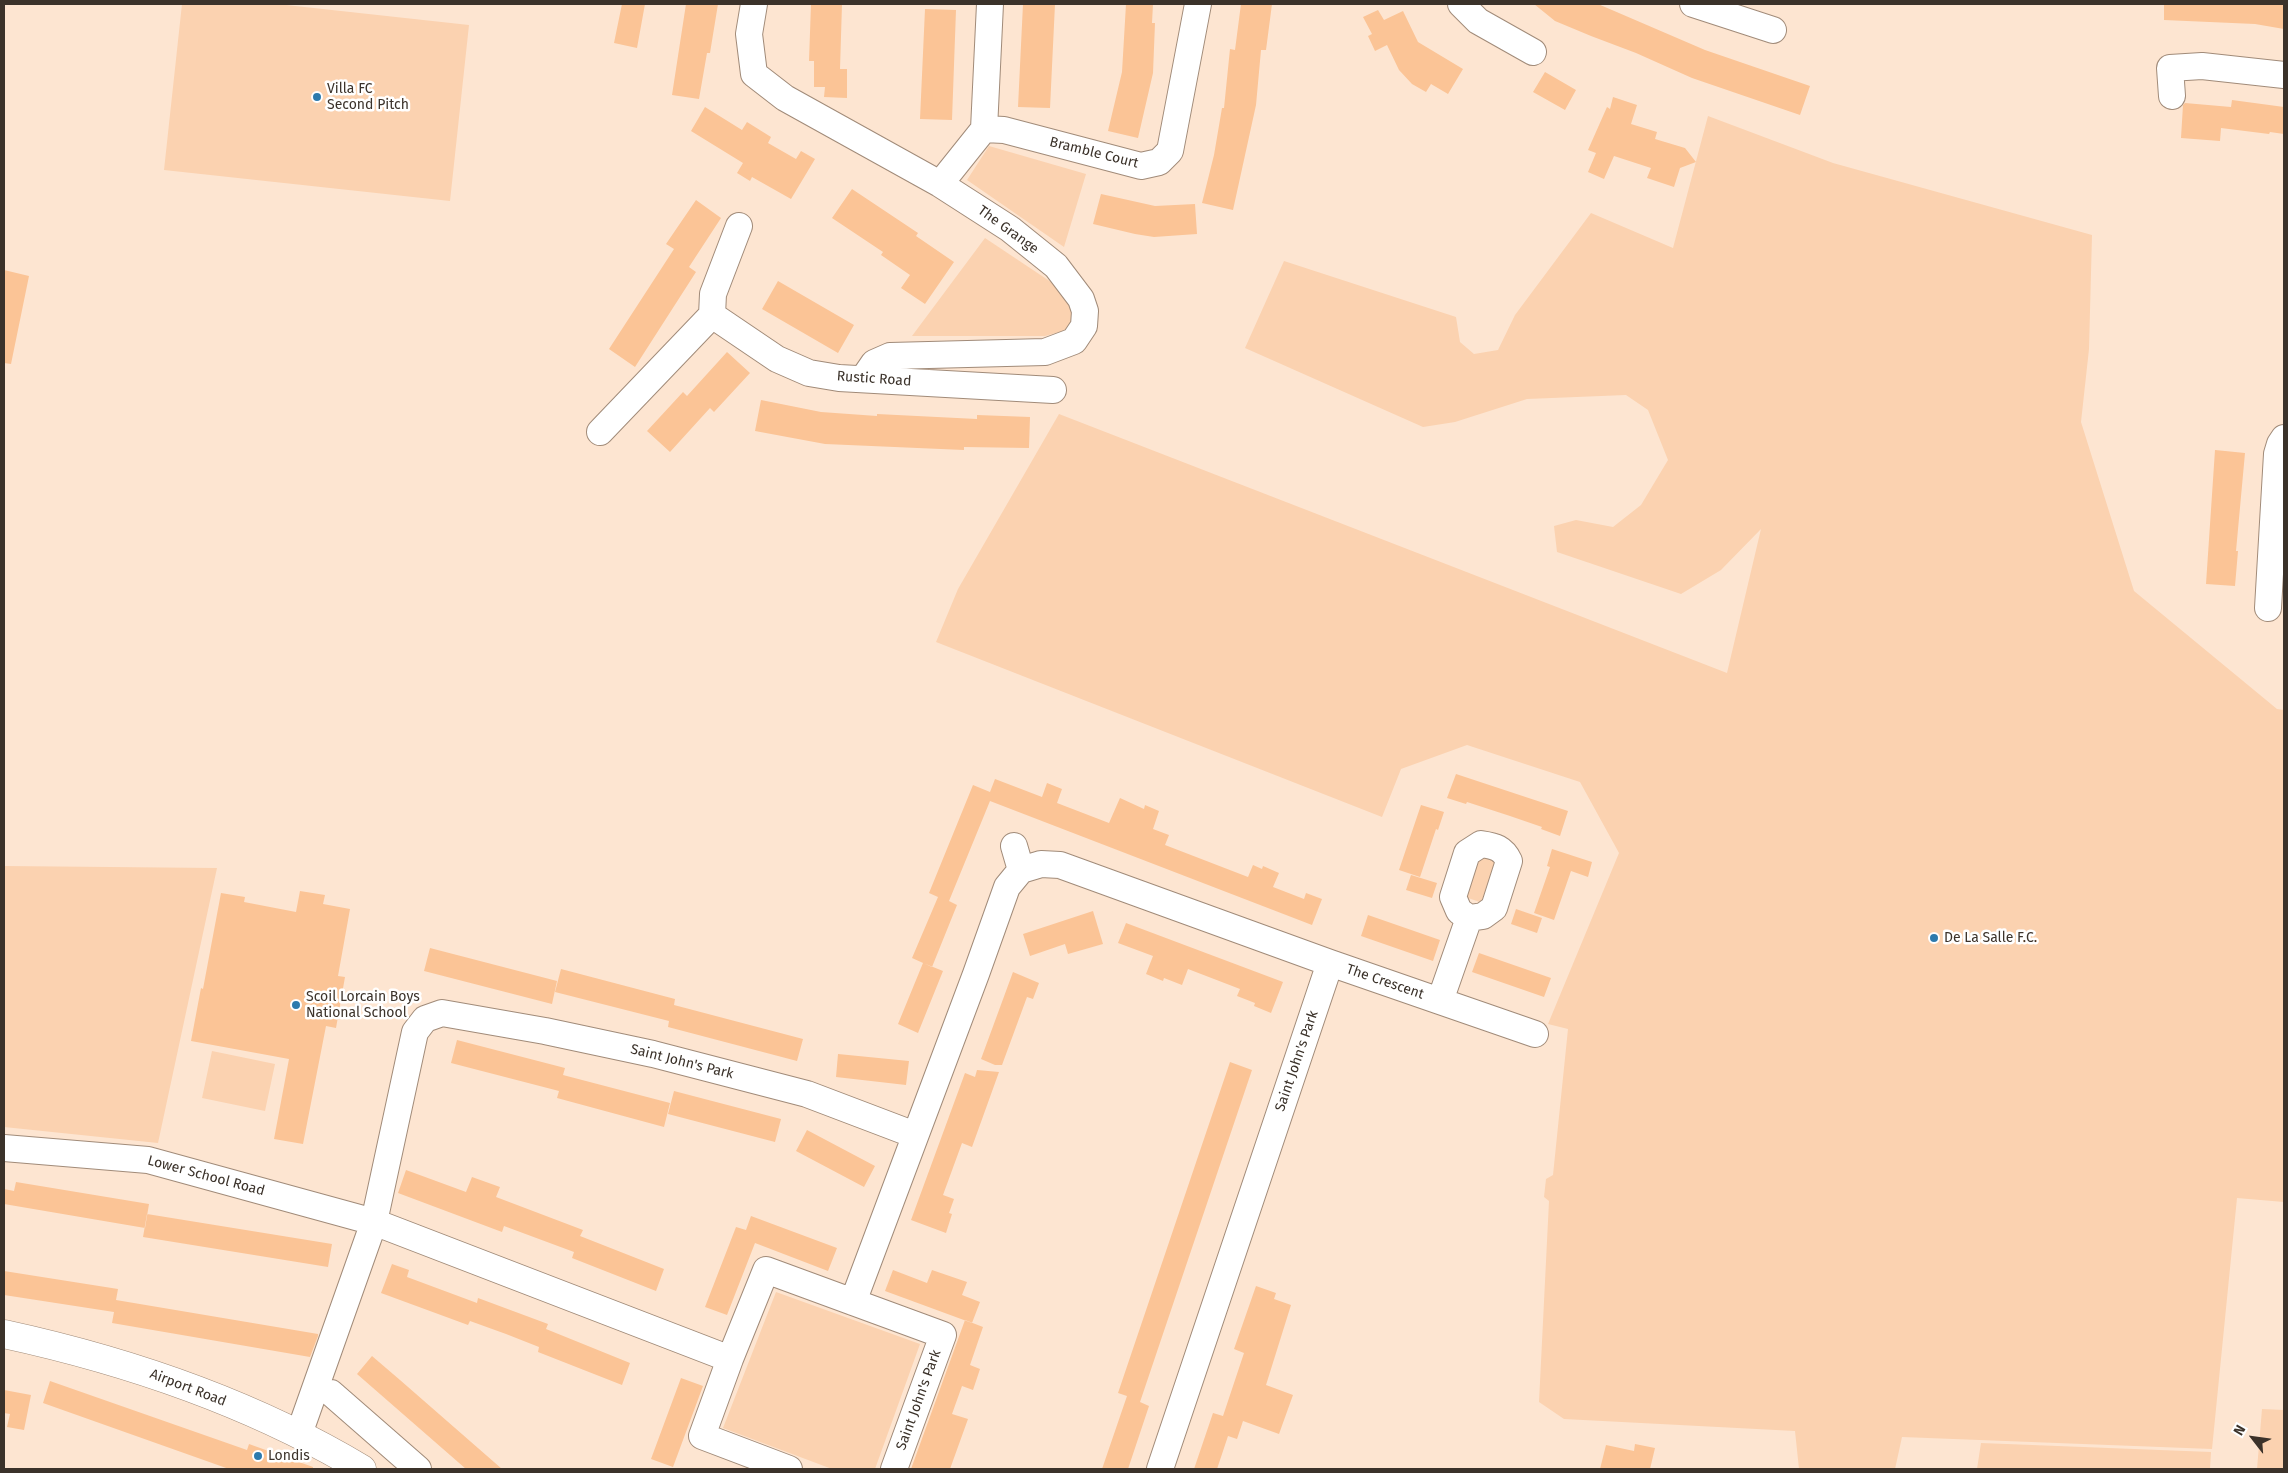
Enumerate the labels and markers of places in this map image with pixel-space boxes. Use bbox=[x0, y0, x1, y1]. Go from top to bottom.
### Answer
place label: Villa FC Second Pitch bbox=[327, 81, 409, 114]
marker: Villa FC Second Pitch bbox=[311, 91, 323, 103]
place label: De La Salle F.C. bbox=[1944, 930, 2037, 946]
marker: De La Salle F.C. bbox=[1928, 932, 1940, 944]
place label: Scoil Lorcain Boys National School bbox=[306, 989, 420, 1022]
marker: Scoil Lorcain Boys National School bbox=[290, 999, 302, 1011]
place label: Londis bbox=[268, 1448, 310, 1464]
marker: Londis bbox=[252, 1450, 264, 1462]

